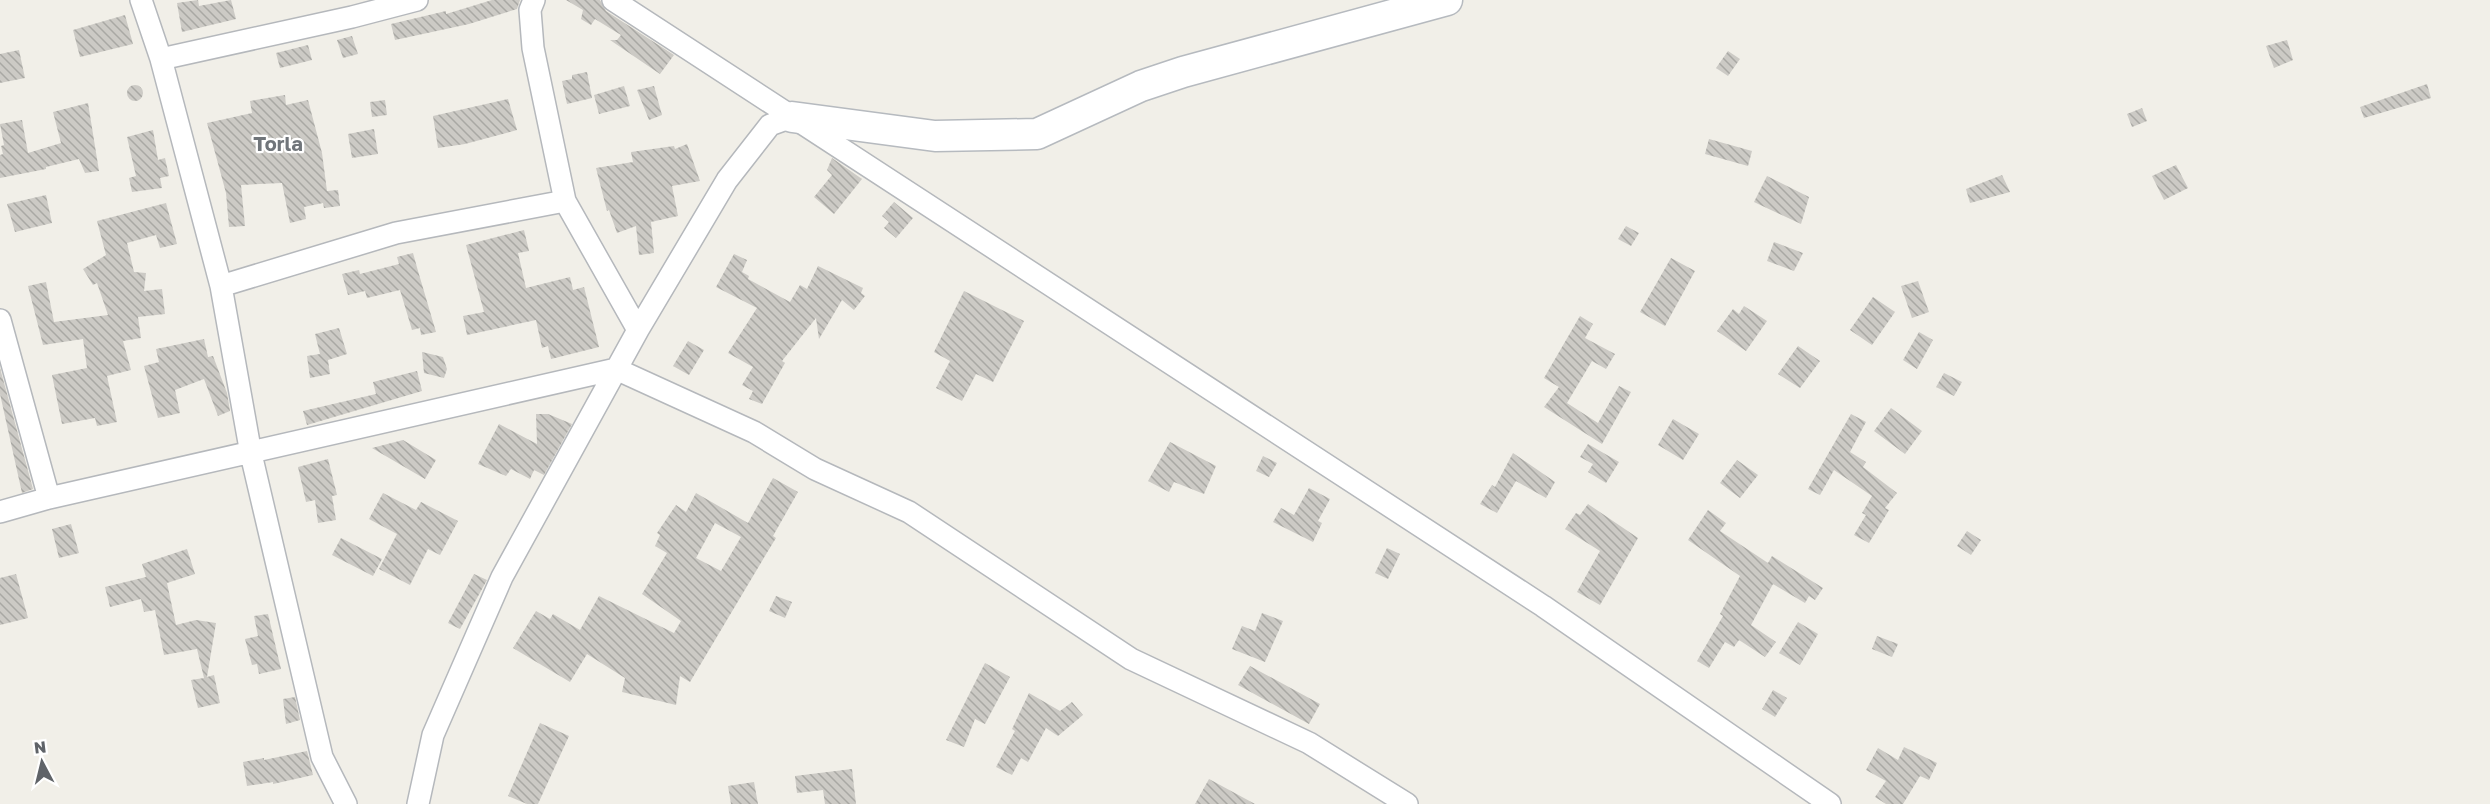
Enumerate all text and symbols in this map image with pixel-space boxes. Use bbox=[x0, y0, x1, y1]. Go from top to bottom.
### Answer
district label: Torla bbox=[253, 131, 303, 155]
north arrow bbox=[12, 732, 72, 792]
text: N bbox=[33, 736, 47, 758]

